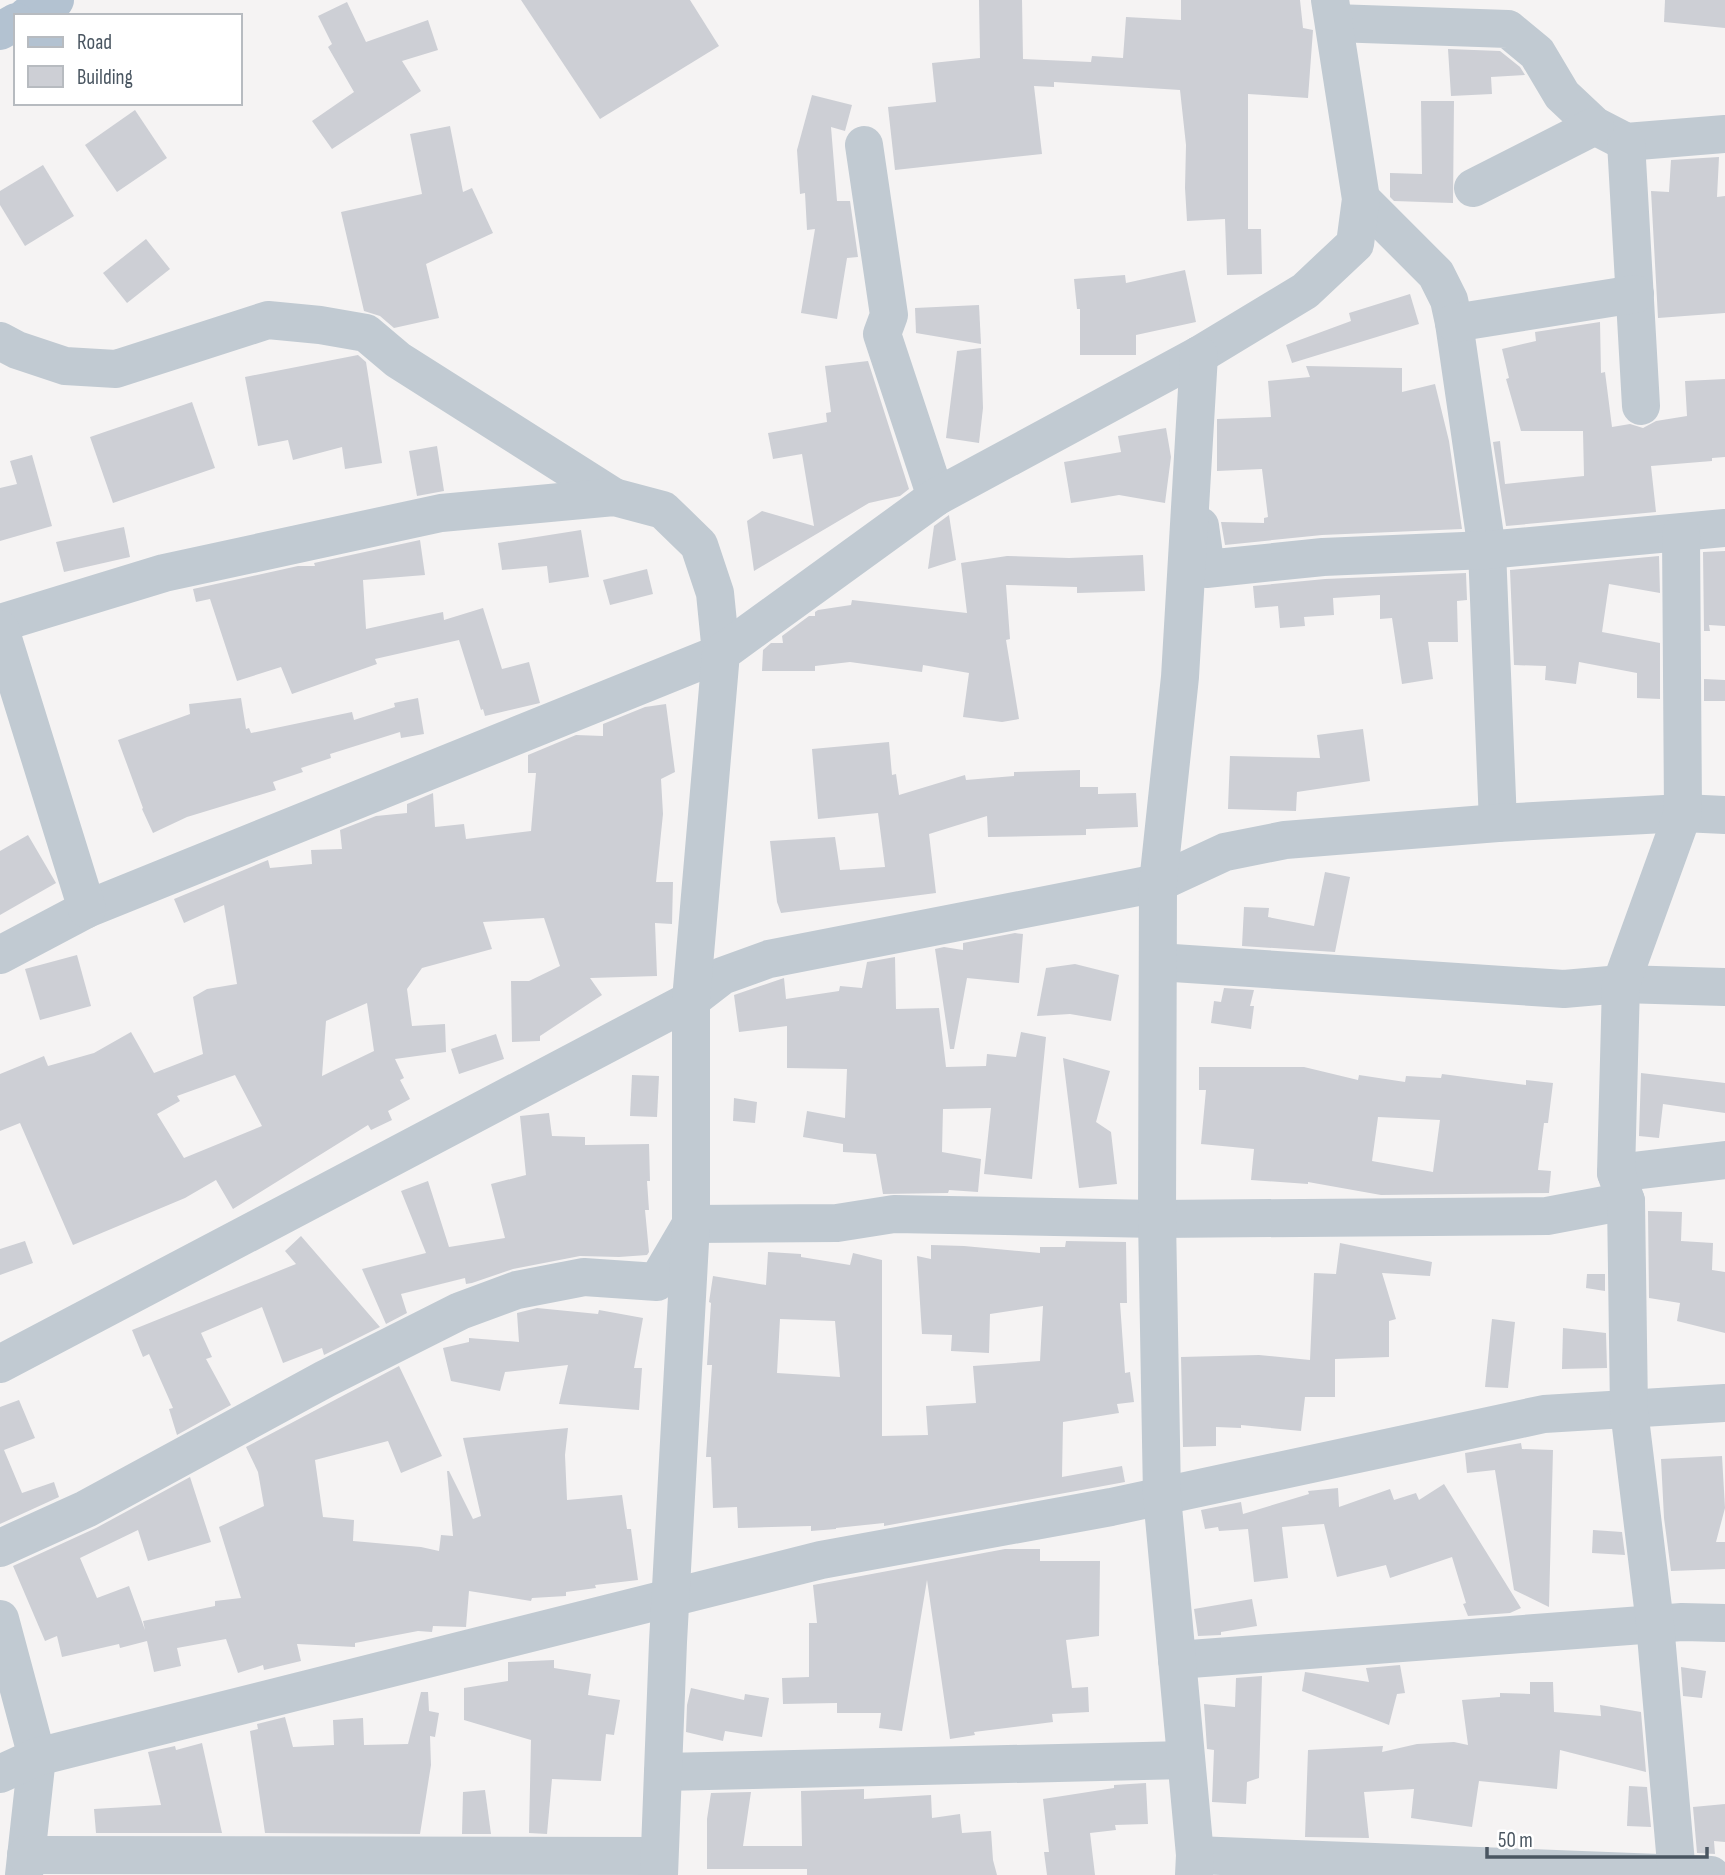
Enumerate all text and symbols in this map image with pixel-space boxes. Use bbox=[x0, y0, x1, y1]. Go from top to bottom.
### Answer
legend bbox=[14, 14, 242, 105]
text: Road bbox=[77, 30, 112, 55]
text: Building bbox=[77, 65, 133, 90]
scale bar bbox=[1487, 1815, 1708, 1859]
text: 50 m bbox=[1498, 1828, 1533, 1853]

